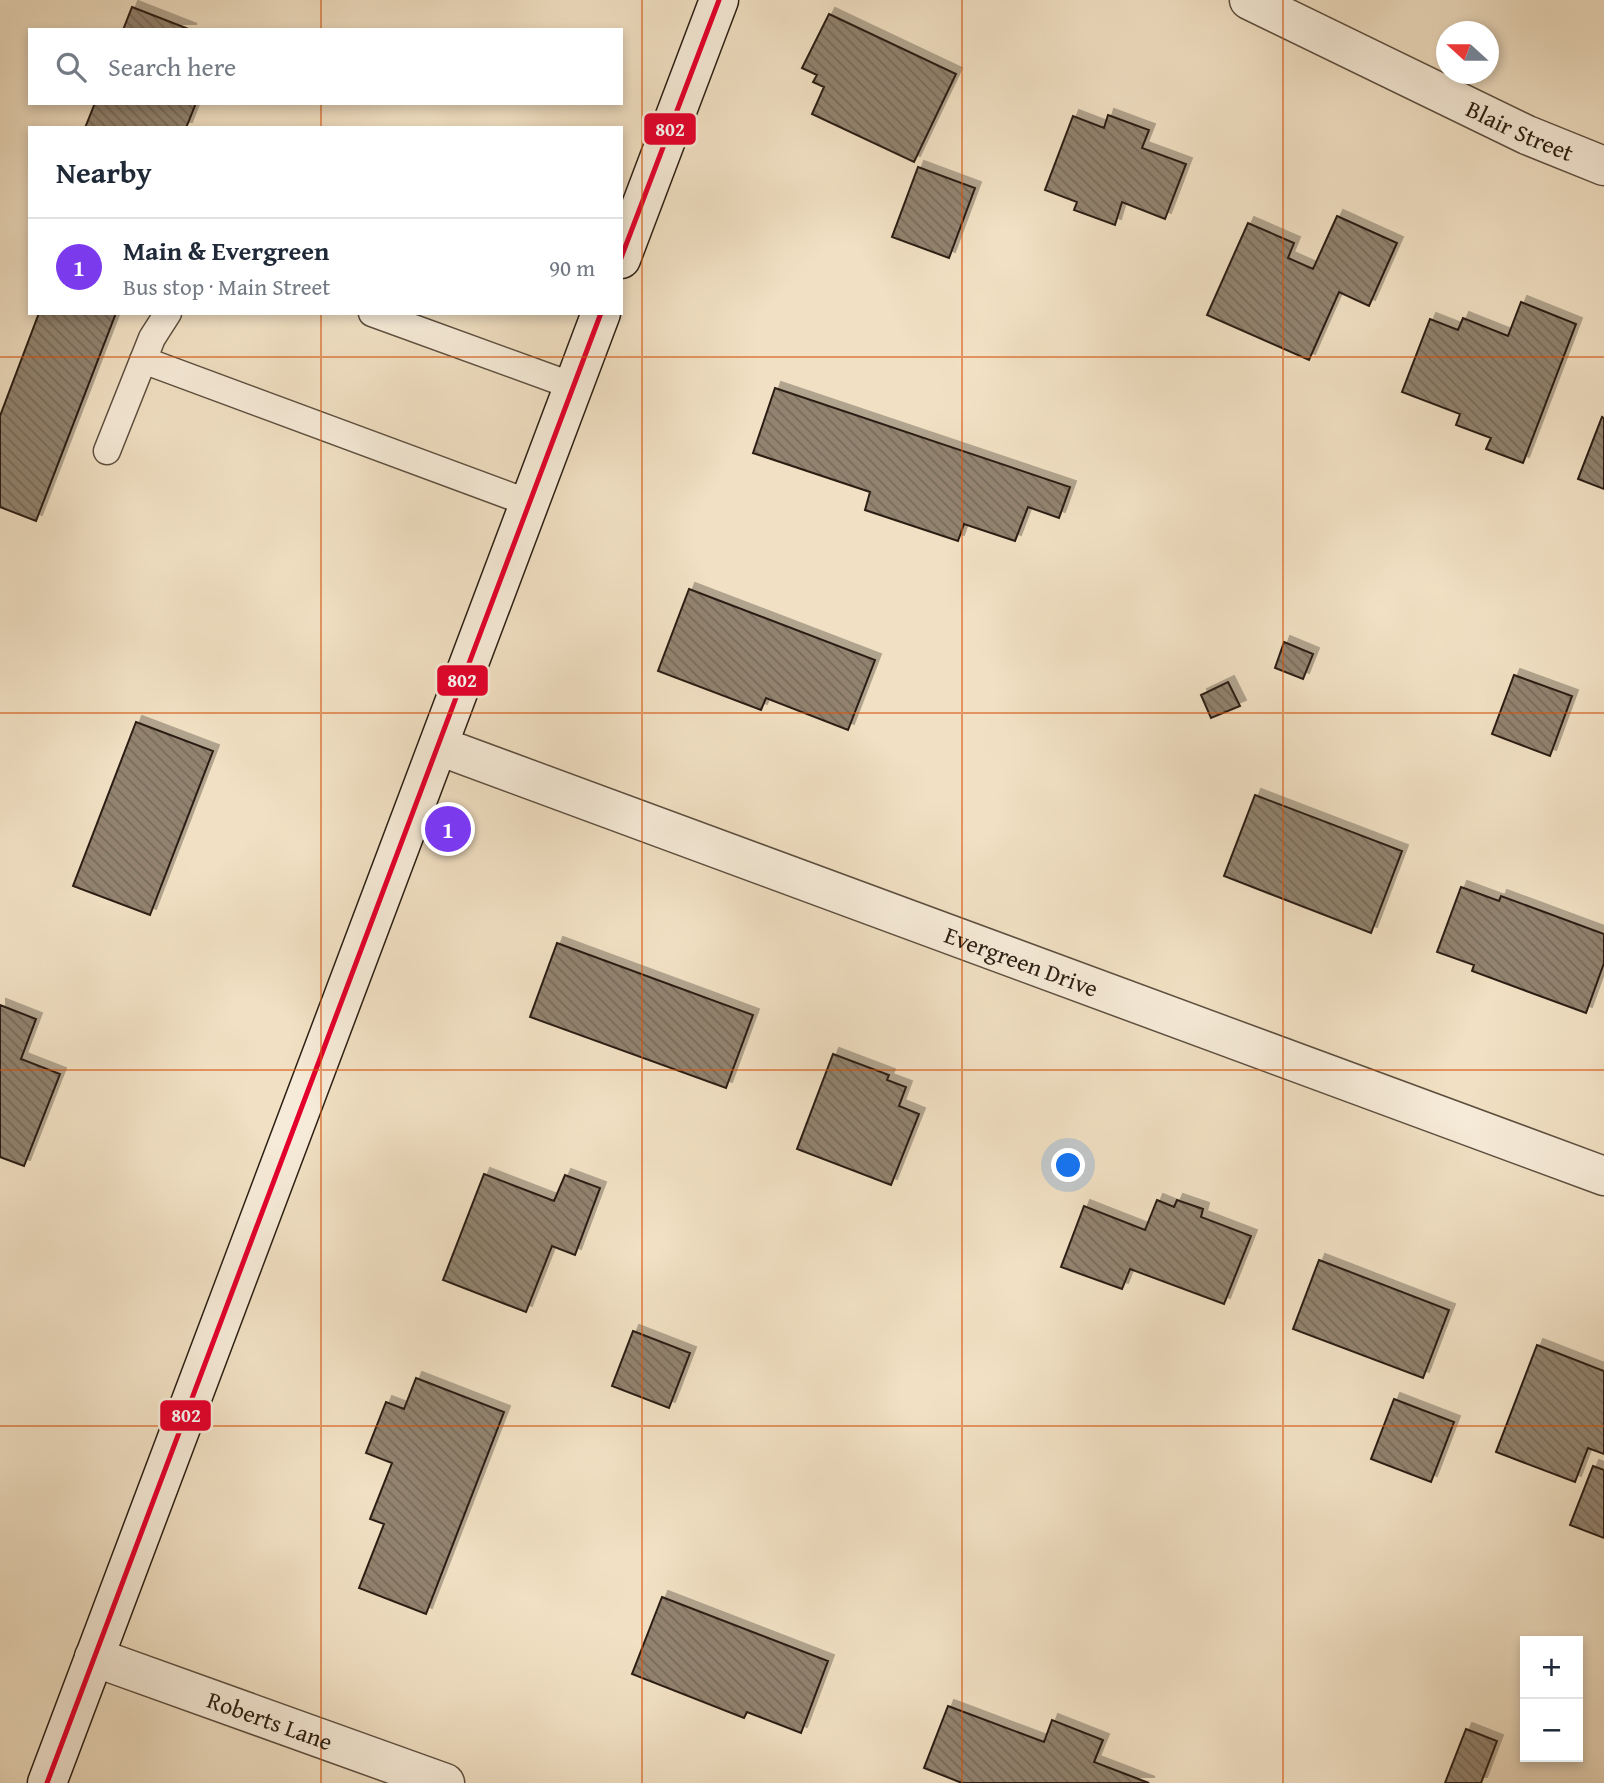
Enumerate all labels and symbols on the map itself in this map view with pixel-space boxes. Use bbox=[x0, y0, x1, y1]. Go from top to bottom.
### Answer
north arrow bbox=[1436, 21, 1499, 84]
street label: Blair Street bbox=[1461, 91, 1580, 170]
line badge: 802 bbox=[643, 112, 697, 146]
text: 802 bbox=[655, 115, 685, 143]
line badge: 802 bbox=[436, 664, 489, 697]
text: 802 bbox=[447, 666, 477, 694]
pin: 1 bbox=[425, 803, 471, 855]
street label: Evergreen Drive bbox=[940, 917, 1103, 1005]
your location bbox=[1051, 1148, 1085, 1182]
line badge: 802 bbox=[159, 1399, 212, 1432]
text: 802 bbox=[171, 1401, 201, 1429]
street label: Roberts Lane bbox=[203, 1682, 337, 1759]

